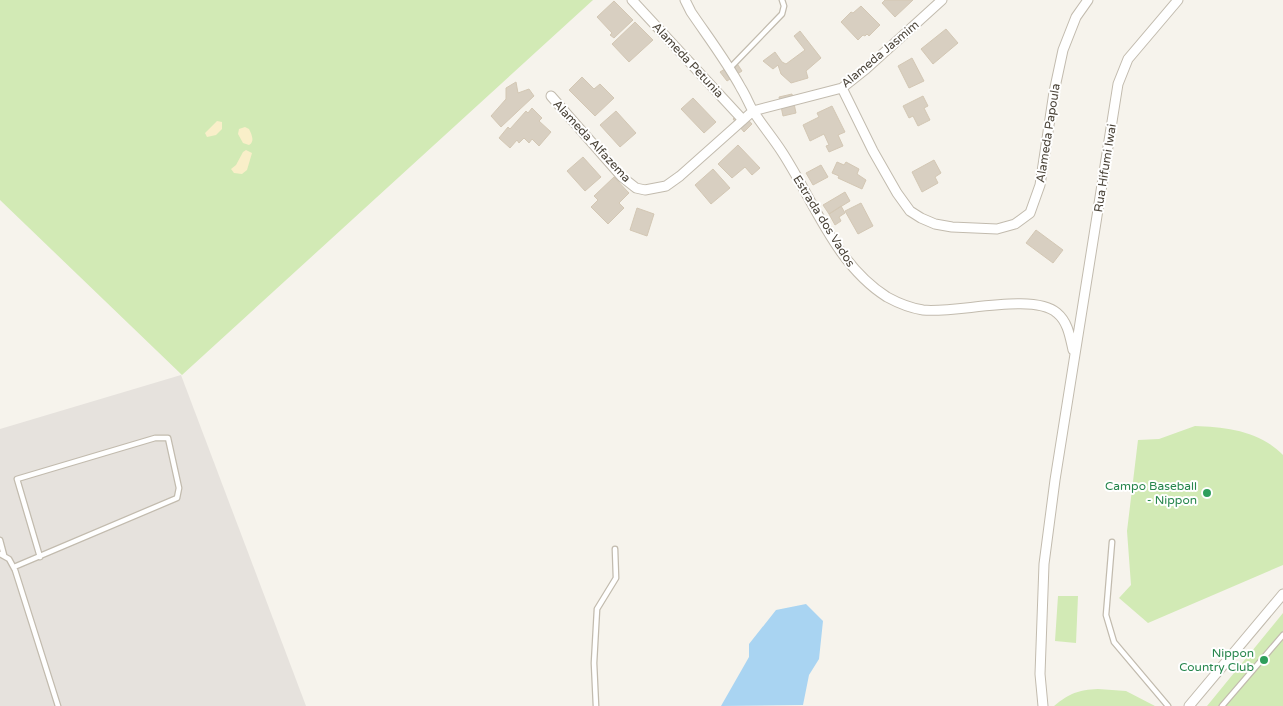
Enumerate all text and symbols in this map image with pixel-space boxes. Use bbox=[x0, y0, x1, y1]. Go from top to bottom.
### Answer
street label: Alameda Jasmim bbox=[838, 17, 922, 91]
street label: Alameda Petunia bbox=[650, 20, 726, 100]
street label: Alameda Papoula bbox=[1033, 82, 1063, 184]
street label: Alameda Alfazema bbox=[550, 97, 634, 185]
street label: Rua Hifumi Iwai bbox=[1091, 123, 1119, 213]
street label: Estrada dos Vados bbox=[790, 173, 858, 270]
place label: Campo Baseball - Nippon bbox=[1105, 479, 1197, 507]
marker: Campo Baseball - Nippon bbox=[1201, 487, 1213, 499]
place label: Nippon Country Club bbox=[1179, 646, 1254, 674]
marker: Nippon Country Club bbox=[1258, 654, 1270, 666]

